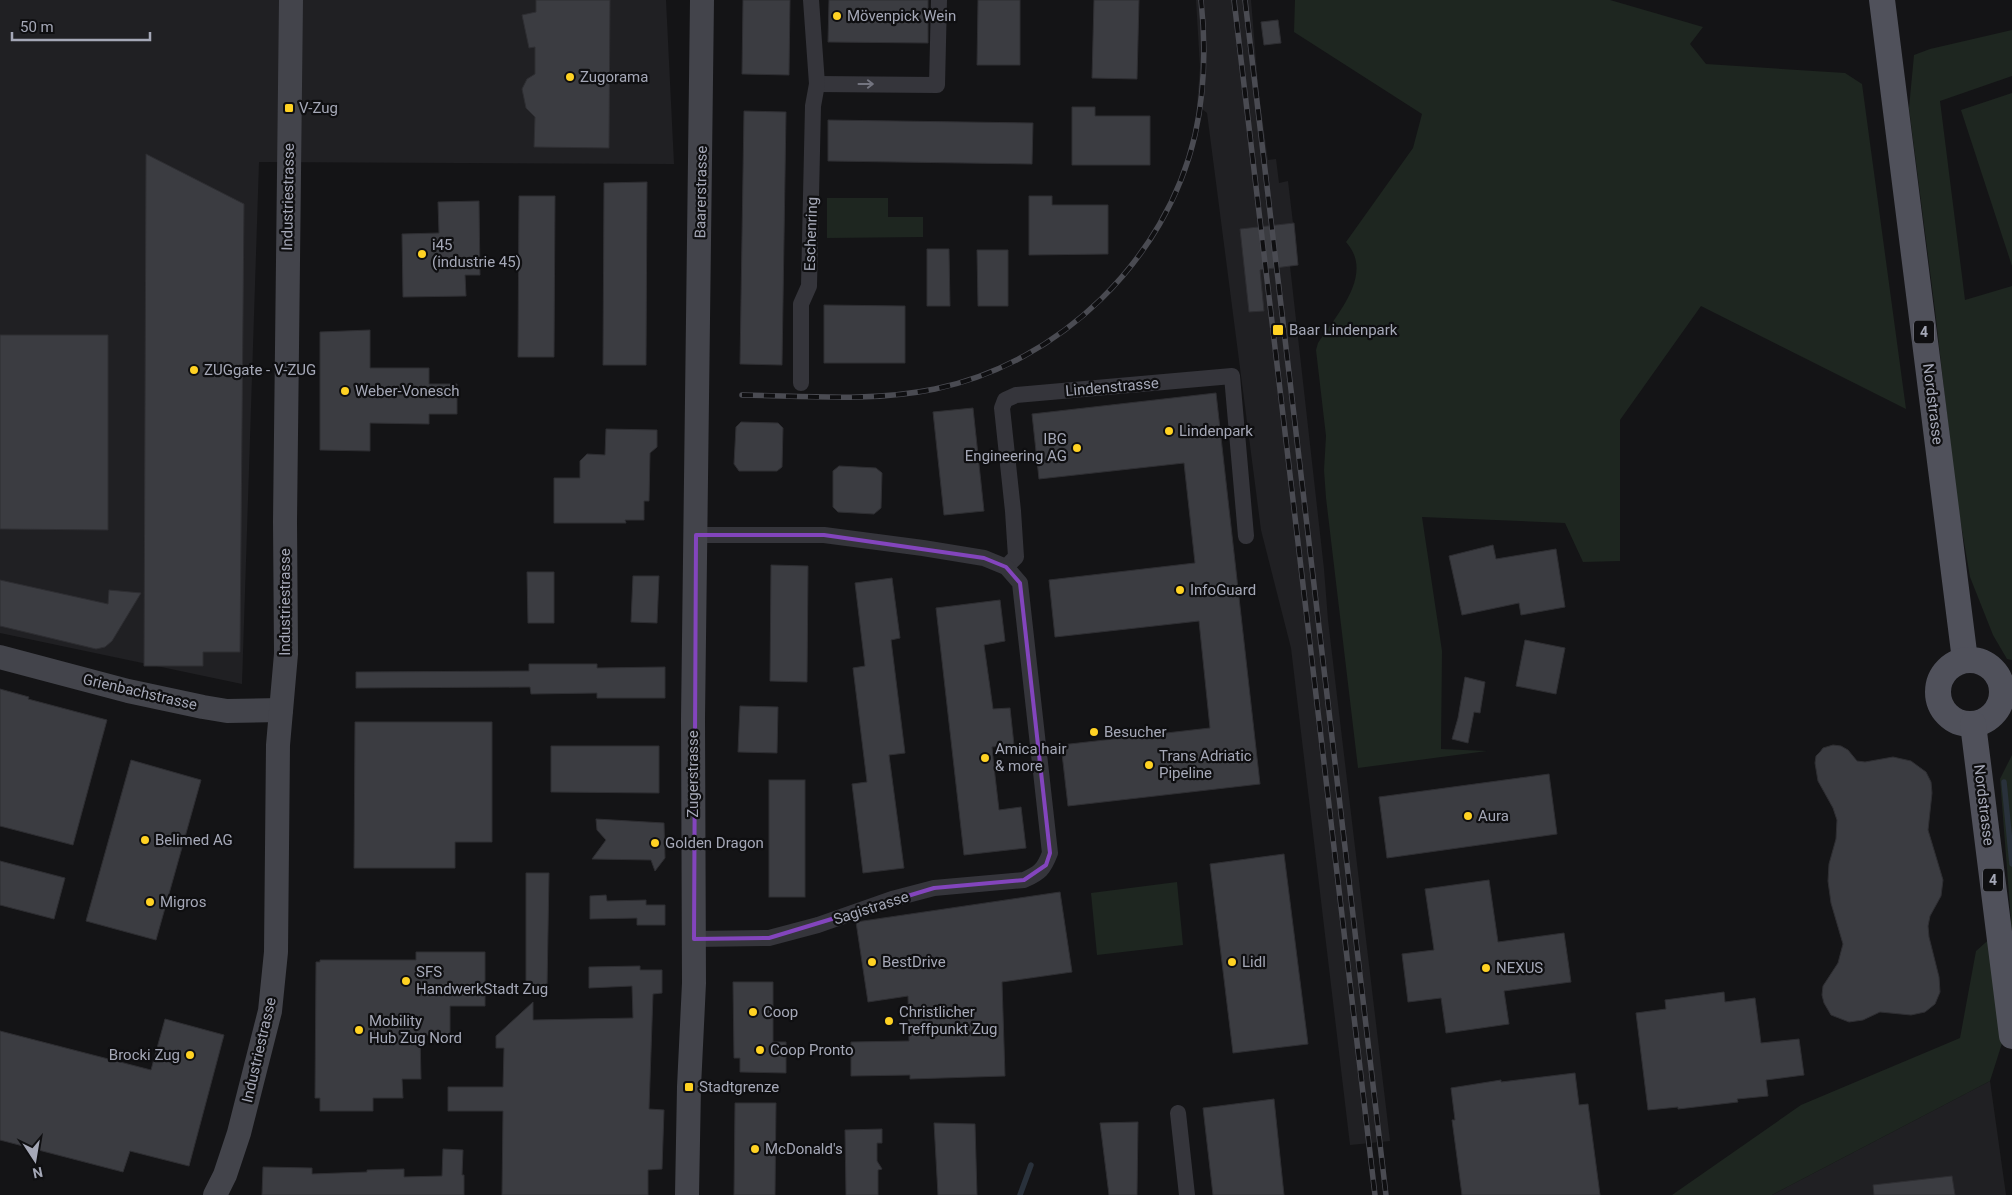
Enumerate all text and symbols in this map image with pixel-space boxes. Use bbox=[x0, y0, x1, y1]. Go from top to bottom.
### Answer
place label: Mövenpick Wein bbox=[847, 7, 956, 25]
scale bar bbox=[12, 10, 150, 42]
marker: Mövenpick Wein bbox=[831, 10, 843, 22]
text: 50 m bbox=[20, 18, 54, 36]
place label: Zugorama bbox=[580, 68, 648, 86]
marker: Zugorama bbox=[564, 71, 576, 83]
one-way arrow bbox=[857, 80, 873, 89]
place label: V-Zug bbox=[299, 99, 338, 117]
marker: V-Zug bbox=[283, 102, 295, 114]
street label: Industriestrasse bbox=[278, 143, 298, 251]
street label: Baarerstrasse bbox=[691, 145, 711, 238]
street label: Eschenring bbox=[801, 197, 821, 271]
place label: i45 (industrie 45) bbox=[432, 236, 521, 271]
marker: i45 (industrie 45) bbox=[416, 248, 428, 260]
place label: Baar Lindenpark bbox=[1289, 321, 1398, 339]
road number: 4 bbox=[1914, 321, 1934, 344]
marker: Baar Lindenpark bbox=[1271, 323, 1285, 337]
place label: ZUGgate - V-ZUG bbox=[204, 361, 316, 379]
street label: Nordstrasse bbox=[1919, 362, 1947, 446]
marker: ZUGgate - V-ZUG bbox=[188, 364, 200, 376]
street label: Lindenstrasse bbox=[1065, 374, 1160, 400]
place label: Weber-Vonesch bbox=[355, 382, 460, 400]
marker: Weber-Vonesch bbox=[339, 385, 351, 397]
place label: Lindenpark bbox=[1179, 422, 1253, 440]
marker: Lindenpark bbox=[1163, 425, 1175, 437]
place label: IBG Engineering AG bbox=[965, 430, 1067, 465]
marker: IBG Engineering AG bbox=[1071, 442, 1083, 454]
street label: Industriestrasse bbox=[276, 548, 294, 656]
place label: InfoGuard bbox=[1190, 581, 1256, 599]
marker: InfoGuard bbox=[1174, 584, 1186, 596]
street label: Grienbachstrasse bbox=[81, 670, 199, 714]
place label: Besucher bbox=[1104, 723, 1166, 741]
marker: Besucher bbox=[1088, 726, 1100, 738]
street label: Zugerstrasse bbox=[684, 730, 702, 818]
place label: Amica hair & more bbox=[995, 740, 1066, 775]
place label: Trans Adriatic Pipeline bbox=[1159, 747, 1252, 782]
marker: Amica hair & more bbox=[979, 752, 991, 764]
marker: Trans Adriatic Pipeline bbox=[1143, 759, 1155, 771]
street label: Nordstrasse bbox=[1970, 763, 1998, 847]
place label: Aura bbox=[1478, 807, 1509, 825]
marker: Aura bbox=[1462, 810, 1474, 822]
place label: Belimed AG bbox=[155, 831, 233, 849]
marker: Belimed AG bbox=[139, 834, 151, 846]
place label: Golden Dragon bbox=[665, 834, 764, 852]
marker: Golden Dragon bbox=[649, 837, 661, 849]
road number: 4 bbox=[1983, 868, 2003, 892]
street label: Sagistrasse bbox=[831, 887, 911, 929]
place label: Migros bbox=[160, 893, 206, 911]
marker: Migros bbox=[144, 896, 156, 908]
place label: BestDrive bbox=[882, 953, 946, 971]
place label: Lidl bbox=[1242, 953, 1266, 971]
marker: BestDrive bbox=[866, 956, 878, 968]
marker: Lidl bbox=[1226, 956, 1238, 968]
place label: NEXUS bbox=[1496, 959, 1543, 977]
marker: NEXUS bbox=[1480, 962, 1492, 974]
place label: SFS HandwerkStadt Zug bbox=[416, 963, 548, 998]
marker: SFS HandwerkStadt Zug bbox=[400, 975, 412, 987]
street label: Industriestrasse bbox=[238, 996, 280, 1104]
place label: Coop bbox=[763, 1003, 798, 1021]
place label: Christlicher Treffpunkt Zug bbox=[899, 1003, 997, 1038]
marker: Coop bbox=[747, 1006, 759, 1018]
place label: Mobility Hub Zug Nord bbox=[369, 1012, 462, 1047]
marker: Christlicher Treffpunkt Zug bbox=[883, 1015, 895, 1027]
marker: Mobility Hub Zug Nord bbox=[353, 1024, 365, 1036]
place label: Coop Pronto bbox=[770, 1041, 854, 1059]
marker: Coop Pronto bbox=[754, 1044, 766, 1056]
place label: Brocki Zug bbox=[109, 1046, 180, 1064]
marker: Brocki Zug bbox=[184, 1049, 196, 1061]
place label: Stadtgrenze bbox=[699, 1078, 779, 1096]
marker: Stadtgrenze bbox=[683, 1081, 695, 1093]
north arrow bbox=[10, 1135, 60, 1185]
place label: McDonald's bbox=[765, 1140, 843, 1158]
marker: McDonald's bbox=[749, 1143, 761, 1155]
text: N bbox=[31, 1164, 44, 1182]

